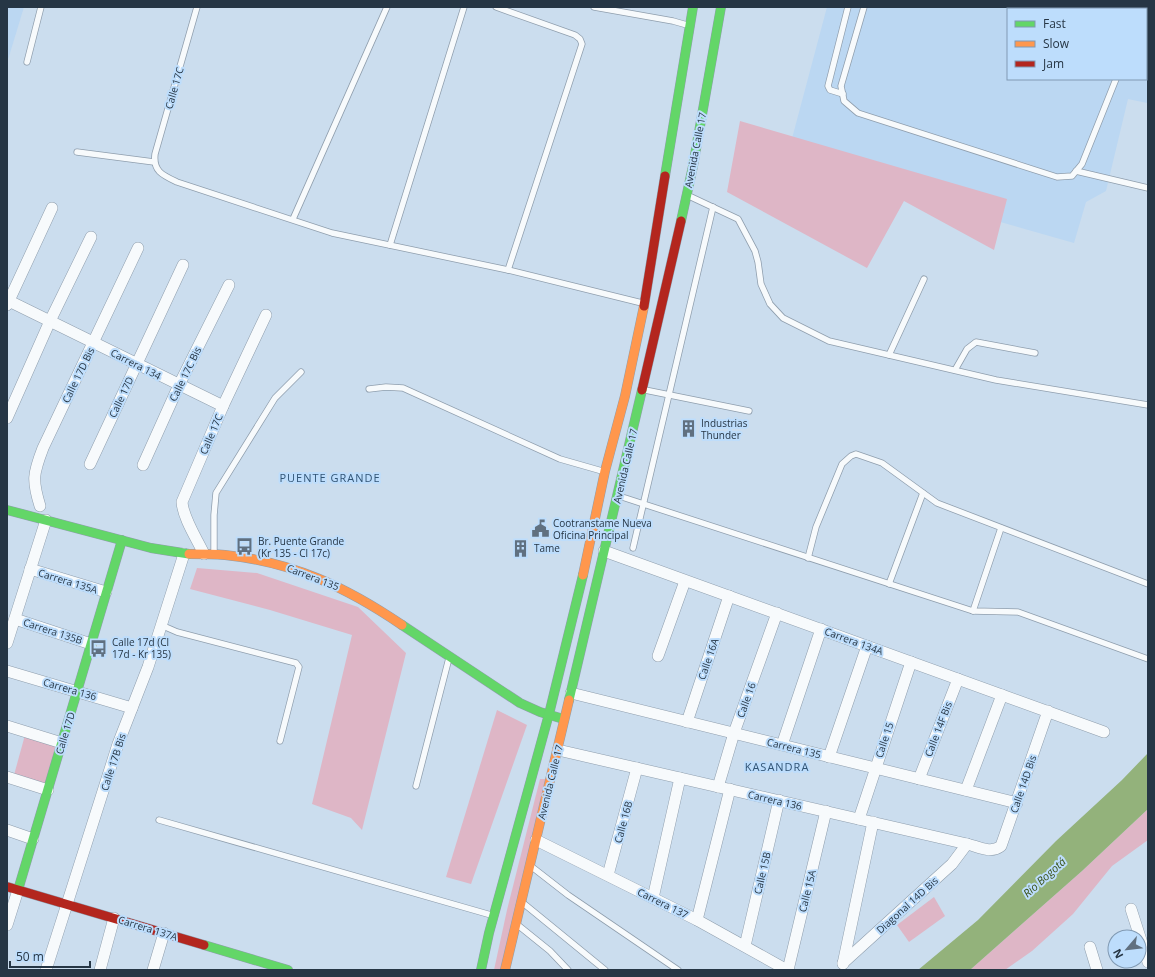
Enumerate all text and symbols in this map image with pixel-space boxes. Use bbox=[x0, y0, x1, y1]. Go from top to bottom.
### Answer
legend bbox=[1007, 8, 1147, 80]
text: Fast bbox=[1043, 15, 1066, 32]
text: Slow bbox=[1043, 35, 1070, 52]
text: Jam bbox=[1042, 55, 1064, 72]
street label: Calle 17C bbox=[161, 65, 187, 111]
street label: Avenida Calle 17 bbox=[681, 111, 709, 189]
street label: Calle 17C Bis bbox=[166, 344, 204, 404]
street label: Calle 17D Bis bbox=[59, 345, 98, 405]
street label: Carrera 134 bbox=[108, 345, 164, 383]
street label: Calle 17D bbox=[105, 374, 137, 420]
street label: Calle 17C bbox=[196, 412, 226, 456]
place label: Industrias Thunder bbox=[701, 416, 748, 442]
building icon: Industrias Thunder bbox=[678, 419, 698, 439]
street label: Avenida Calle 17 bbox=[610, 427, 640, 505]
district label: PUENTE GRANDE bbox=[279, 470, 381, 485]
place label: Cootranstame Nueva Oficina Principal bbox=[553, 516, 652, 542]
public building icon: Cootranstame Nueva Oficina Principal bbox=[530, 519, 550, 539]
place label: Br. Puente Grande (Kr 135 - Cl 17c) bbox=[258, 534, 345, 560]
bus stop icon: Br. Puente Grande (Kr 135 - Cl 17c) bbox=[235, 537, 255, 557]
building icon: Tame bbox=[511, 538, 531, 558]
place label: Tame bbox=[534, 541, 560, 555]
street label: Carrera 135 bbox=[285, 561, 341, 593]
street label: Carrera 135A bbox=[37, 565, 100, 597]
street label: Carrera 135B bbox=[22, 615, 84, 647]
street label: Carrera 134A bbox=[823, 624, 886, 658]
place label: Calle 17d (Cl 17d - Kr 135) bbox=[112, 635, 171, 661]
street label: Calle 16A bbox=[694, 636, 722, 682]
bus stop icon: Calle 17d (Cl 17d - Kr 135) bbox=[89, 638, 109, 658]
street label: Carrera 136 bbox=[42, 675, 99, 703]
street label: Calle 16 bbox=[733, 680, 759, 720]
street label: Calle 14F Bis bbox=[921, 699, 955, 759]
street label: Calle 17D bbox=[52, 710, 78, 756]
street label: Calle 15 bbox=[872, 720, 896, 760]
street label: Calle 17B Bis bbox=[97, 731, 129, 792]
street label: Carrera 135 bbox=[766, 735, 823, 762]
street label: Avenida Calle 17 bbox=[534, 743, 566, 821]
street label: Calle 14D Bis bbox=[1007, 753, 1039, 815]
district label: KASANDRA bbox=[745, 759, 809, 774]
street label: Carrera 136 bbox=[747, 787, 804, 813]
street label: Calle 16B bbox=[611, 799, 635, 845]
street label: Calle 15B bbox=[750, 850, 774, 896]
water label: Río Bogotá bbox=[1019, 854, 1069, 900]
street label: Calle 15A bbox=[795, 868, 819, 914]
street label: Diagonal 14D Bis bbox=[873, 873, 941, 937]
street label: Carrera 137 bbox=[635, 885, 691, 921]
street label: Carrera 137A bbox=[117, 912, 180, 944]
north arrow bbox=[1107, 929, 1147, 969]
scale bar bbox=[10, 943, 90, 969]
text: N bbox=[1109, 946, 1126, 961]
text: 50 m bbox=[16, 948, 44, 965]

